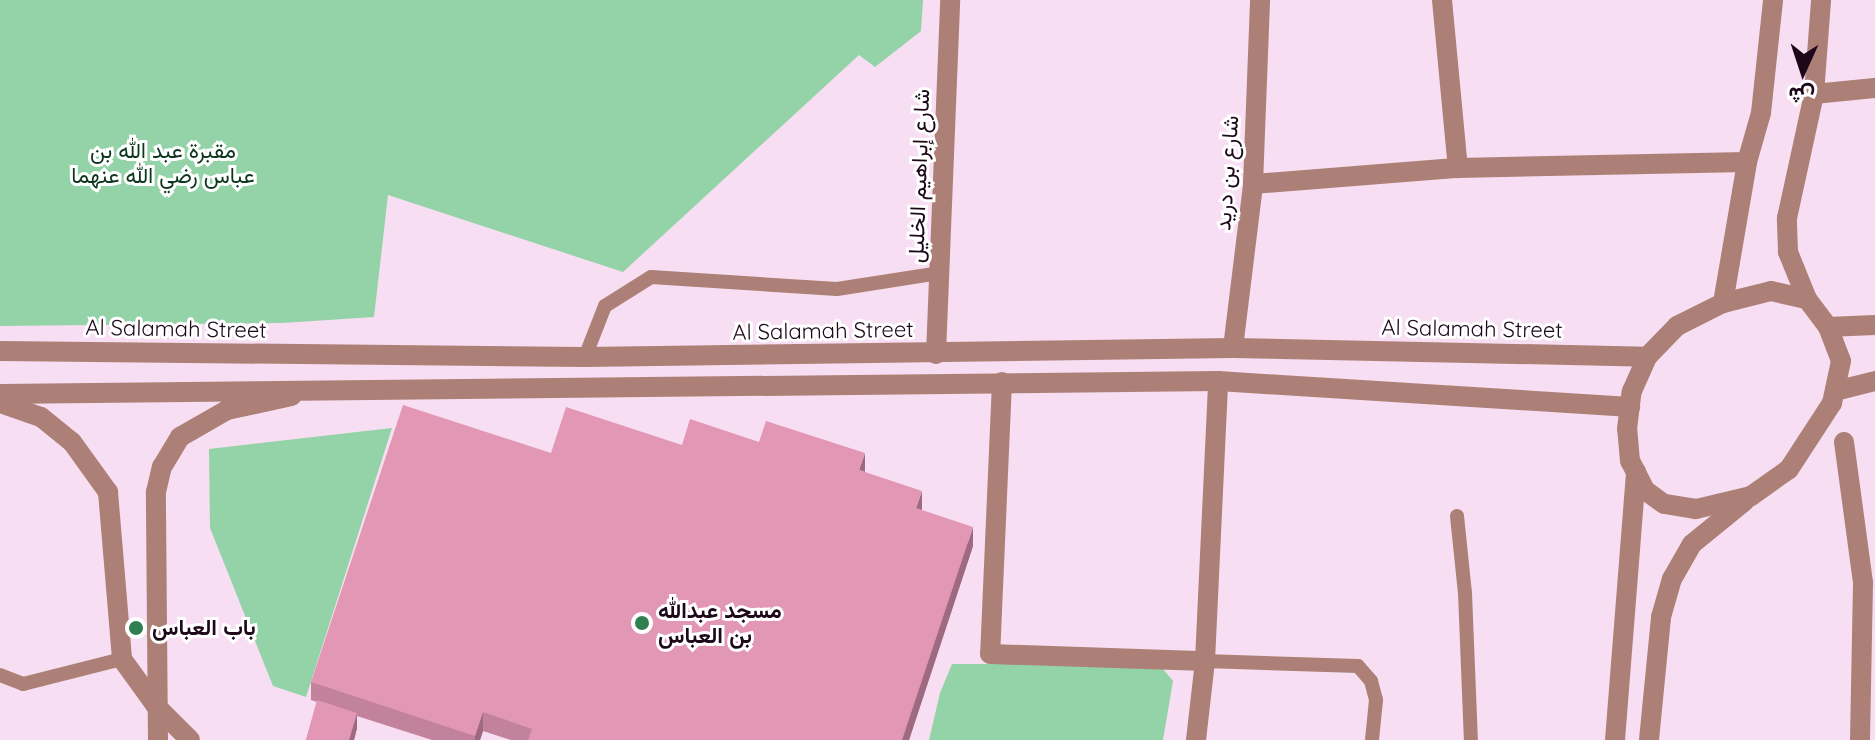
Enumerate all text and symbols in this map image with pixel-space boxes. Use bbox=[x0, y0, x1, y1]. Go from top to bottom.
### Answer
north arrow bbox=[1763, 32, 1843, 112]
text: ش bbox=[1788, 81, 1816, 111]
street label: شارع إبراهيم الخليل bbox=[903, 89, 935, 263]
street label: شارع بن دريد bbox=[1210, 115, 1244, 231]
park label: مقبرة عبد الله بن عباس رضي الله عنهما bbox=[71, 137, 255, 188]
street label: Al Salamah Street bbox=[85, 314, 267, 344]
street label: Al Salamah Street bbox=[1381, 314, 1563, 344]
street label: Al Salamah Street bbox=[732, 316, 914, 346]
place label: مسجد عبدالله بن العباس bbox=[658, 597, 782, 648]
marker: مسجد عبدالله بن العباس bbox=[633, 614, 651, 632]
place label: باب العباس bbox=[152, 615, 256, 641]
marker: باب العباس bbox=[127, 619, 145, 637]

